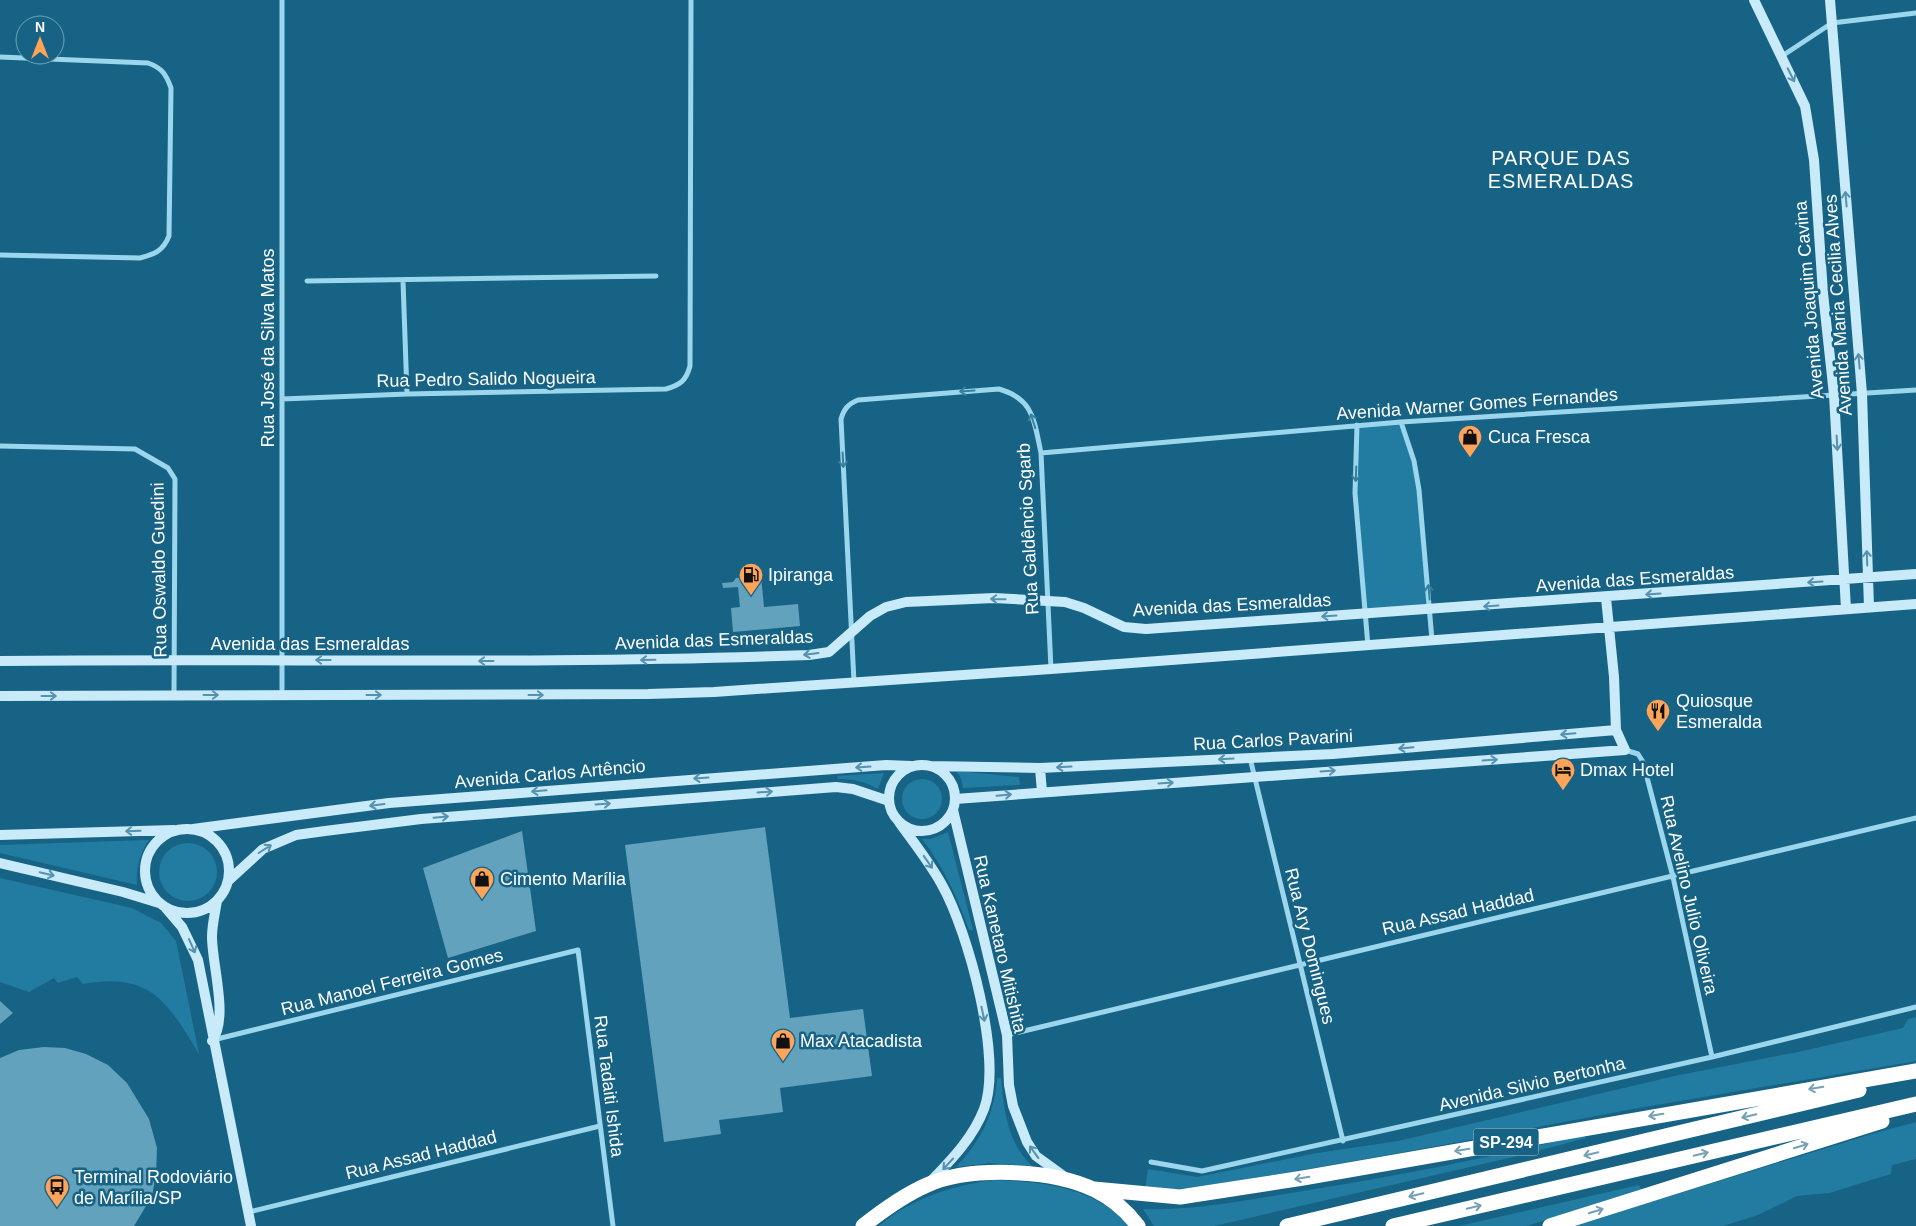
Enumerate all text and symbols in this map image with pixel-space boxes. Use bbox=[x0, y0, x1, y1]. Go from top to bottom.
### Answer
north arrow bbox=[15, 15, 65, 65]
text: N bbox=[35, 19, 45, 35]
one-way arrow bbox=[1787, 67, 1796, 82]
district label: PARQUE DAS ESMERALDAS bbox=[1488, 147, 1634, 192]
one-way arrow bbox=[1841, 191, 1851, 207]
street label: Avenida Maria Cecilia Alves bbox=[1820, 194, 1856, 416]
street label: Avenida Joaquim Cavina bbox=[1790, 199, 1828, 400]
street label: Rua José da Silva Matos bbox=[258, 248, 278, 448]
one-way arrow bbox=[1855, 353, 1864, 369]
street label: Rua Pedro Salido Nogueira bbox=[376, 367, 597, 391]
street label: Avenida Warner Gomes Fernandes bbox=[1336, 384, 1618, 424]
one-way arrow bbox=[959, 386, 975, 396]
one-way arrow bbox=[1028, 413, 1037, 429]
shop icon: Cuca Fresca bbox=[1457, 424, 1483, 458]
place label: Cuca Fresca bbox=[1488, 427, 1591, 447]
one-way arrow bbox=[1832, 435, 1841, 451]
street label: Rua Galdêncio Sgarb bbox=[1014, 443, 1042, 615]
one-way arrow bbox=[838, 452, 847, 468]
one-way arrow bbox=[1351, 466, 1360, 482]
street label: Rua Oswaldo Guedini bbox=[147, 482, 171, 658]
one-way arrow bbox=[1862, 551, 1872, 567]
fuel station icon: Ipiranga bbox=[738, 562, 764, 596]
street label: Avenida das Esmeraldas bbox=[1535, 562, 1735, 596]
place label: Ipiranga bbox=[768, 565, 834, 585]
one-way arrow bbox=[1807, 577, 1823, 587]
one-way arrow bbox=[1424, 584, 1434, 600]
one-way arrow bbox=[1645, 589, 1661, 599]
street label: Avenida das Esmeraldas bbox=[1132, 590, 1332, 620]
one-way arrow bbox=[990, 594, 1006, 604]
one-way arrow bbox=[1483, 601, 1499, 610]
one-way arrow bbox=[1321, 612, 1337, 621]
street label: Avenida das Esmeraldas bbox=[614, 627, 814, 653]
street label: Avenida das Esmeraldas bbox=[211, 634, 409, 654]
one-way arrow bbox=[803, 649, 819, 659]
one-way arrow bbox=[316, 655, 332, 665]
one-way arrow bbox=[640, 655, 656, 665]
one-way arrow bbox=[478, 656, 494, 666]
one-way arrow bbox=[202, 690, 219, 700]
one-way arrow bbox=[365, 690, 381, 700]
one-way arrow bbox=[528, 690, 544, 700]
one-way arrow bbox=[40, 691, 56, 701]
place label: Quiosque Esmeralda bbox=[1676, 691, 1763, 732]
restaurant icon: Quiosque Esmeralda bbox=[1645, 698, 1671, 732]
street label: Rua Carlos Pavarini bbox=[1193, 726, 1353, 754]
one-way arrow bbox=[1560, 730, 1576, 739]
one-way arrow bbox=[1398, 743, 1414, 753]
one-way arrow bbox=[1219, 754, 1235, 763]
one-way arrow bbox=[1482, 755, 1498, 764]
street label: Avenida Carlos Artêncio bbox=[454, 756, 646, 792]
hotel icon: Dmax Hotel bbox=[1550, 757, 1576, 791]
place label: Dmax Hotel bbox=[1580, 760, 1674, 780]
one-way arrow bbox=[855, 762, 871, 771]
one-way arrow bbox=[1056, 762, 1072, 772]
one-way arrow bbox=[1320, 767, 1336, 776]
one-way arrow bbox=[693, 774, 709, 783]
one-way arrow bbox=[1158, 778, 1174, 788]
one-way arrow bbox=[531, 786, 547, 796]
one-way arrow bbox=[756, 788, 772, 797]
one-way arrow bbox=[996, 790, 1012, 800]
street label: Rua Avelino Julio Oliveira bbox=[1656, 793, 1722, 997]
one-way arrow bbox=[594, 799, 610, 809]
one-way arrow bbox=[369, 800, 385, 810]
one-way arrow bbox=[432, 812, 448, 822]
one-way arrow bbox=[126, 826, 142, 836]
one-way arrow bbox=[257, 844, 271, 854]
street label: Rua Kanetaro Mitishita bbox=[970, 853, 1030, 1036]
one-way arrow bbox=[923, 855, 933, 869]
shop icon: Cimento Marília bbox=[469, 866, 495, 900]
street label: Rua Ary Domingues bbox=[1281, 866, 1339, 1026]
place label: Cimento Marília bbox=[500, 869, 627, 889]
one-way arrow bbox=[39, 870, 55, 879]
street label: Rua Assad Haddad bbox=[1380, 885, 1536, 939]
one-way arrow bbox=[187, 938, 197, 953]
street label: Rua Manoel Ferreira Gomes bbox=[279, 945, 505, 1019]
one-way arrow bbox=[979, 1005, 988, 1021]
street label: Rua Tadaiti Ishida bbox=[590, 1014, 628, 1159]
shop icon: Max Atacadista bbox=[770, 1028, 796, 1062]
place label: Max Atacadista bbox=[800, 1031, 923, 1051]
street label: Avenida Silvio Bertonha bbox=[1437, 1053, 1628, 1115]
one-way arrow bbox=[1809, 1084, 1825, 1094]
one-way arrow bbox=[1648, 1111, 1664, 1121]
one-way arrow bbox=[1742, 1112, 1758, 1121]
street label: Rua Assad Haddad bbox=[343, 1127, 499, 1183]
road number: SP-294 bbox=[1474, 1128, 1538, 1156]
one-way arrow bbox=[1793, 1141, 1809, 1151]
one-way arrow bbox=[1029, 1145, 1039, 1159]
one-way arrow bbox=[1454, 1146, 1470, 1155]
one-way arrow bbox=[1692, 1149, 1708, 1158]
one-way arrow bbox=[1584, 1150, 1600, 1159]
one-way arrow bbox=[942, 1157, 954, 1170]
place label: Terminal Rodoviário de Marília/SP bbox=[74, 1167, 233, 1208]
one-way arrow bbox=[1294, 1173, 1310, 1183]
bus stop icon: Terminal Rodoviário de Marília/SP bbox=[44, 1174, 70, 1208]
one-way arrow bbox=[1409, 1191, 1425, 1200]
one-way arrow bbox=[1466, 1202, 1482, 1211]
one-way arrow bbox=[1588, 1206, 1604, 1215]

